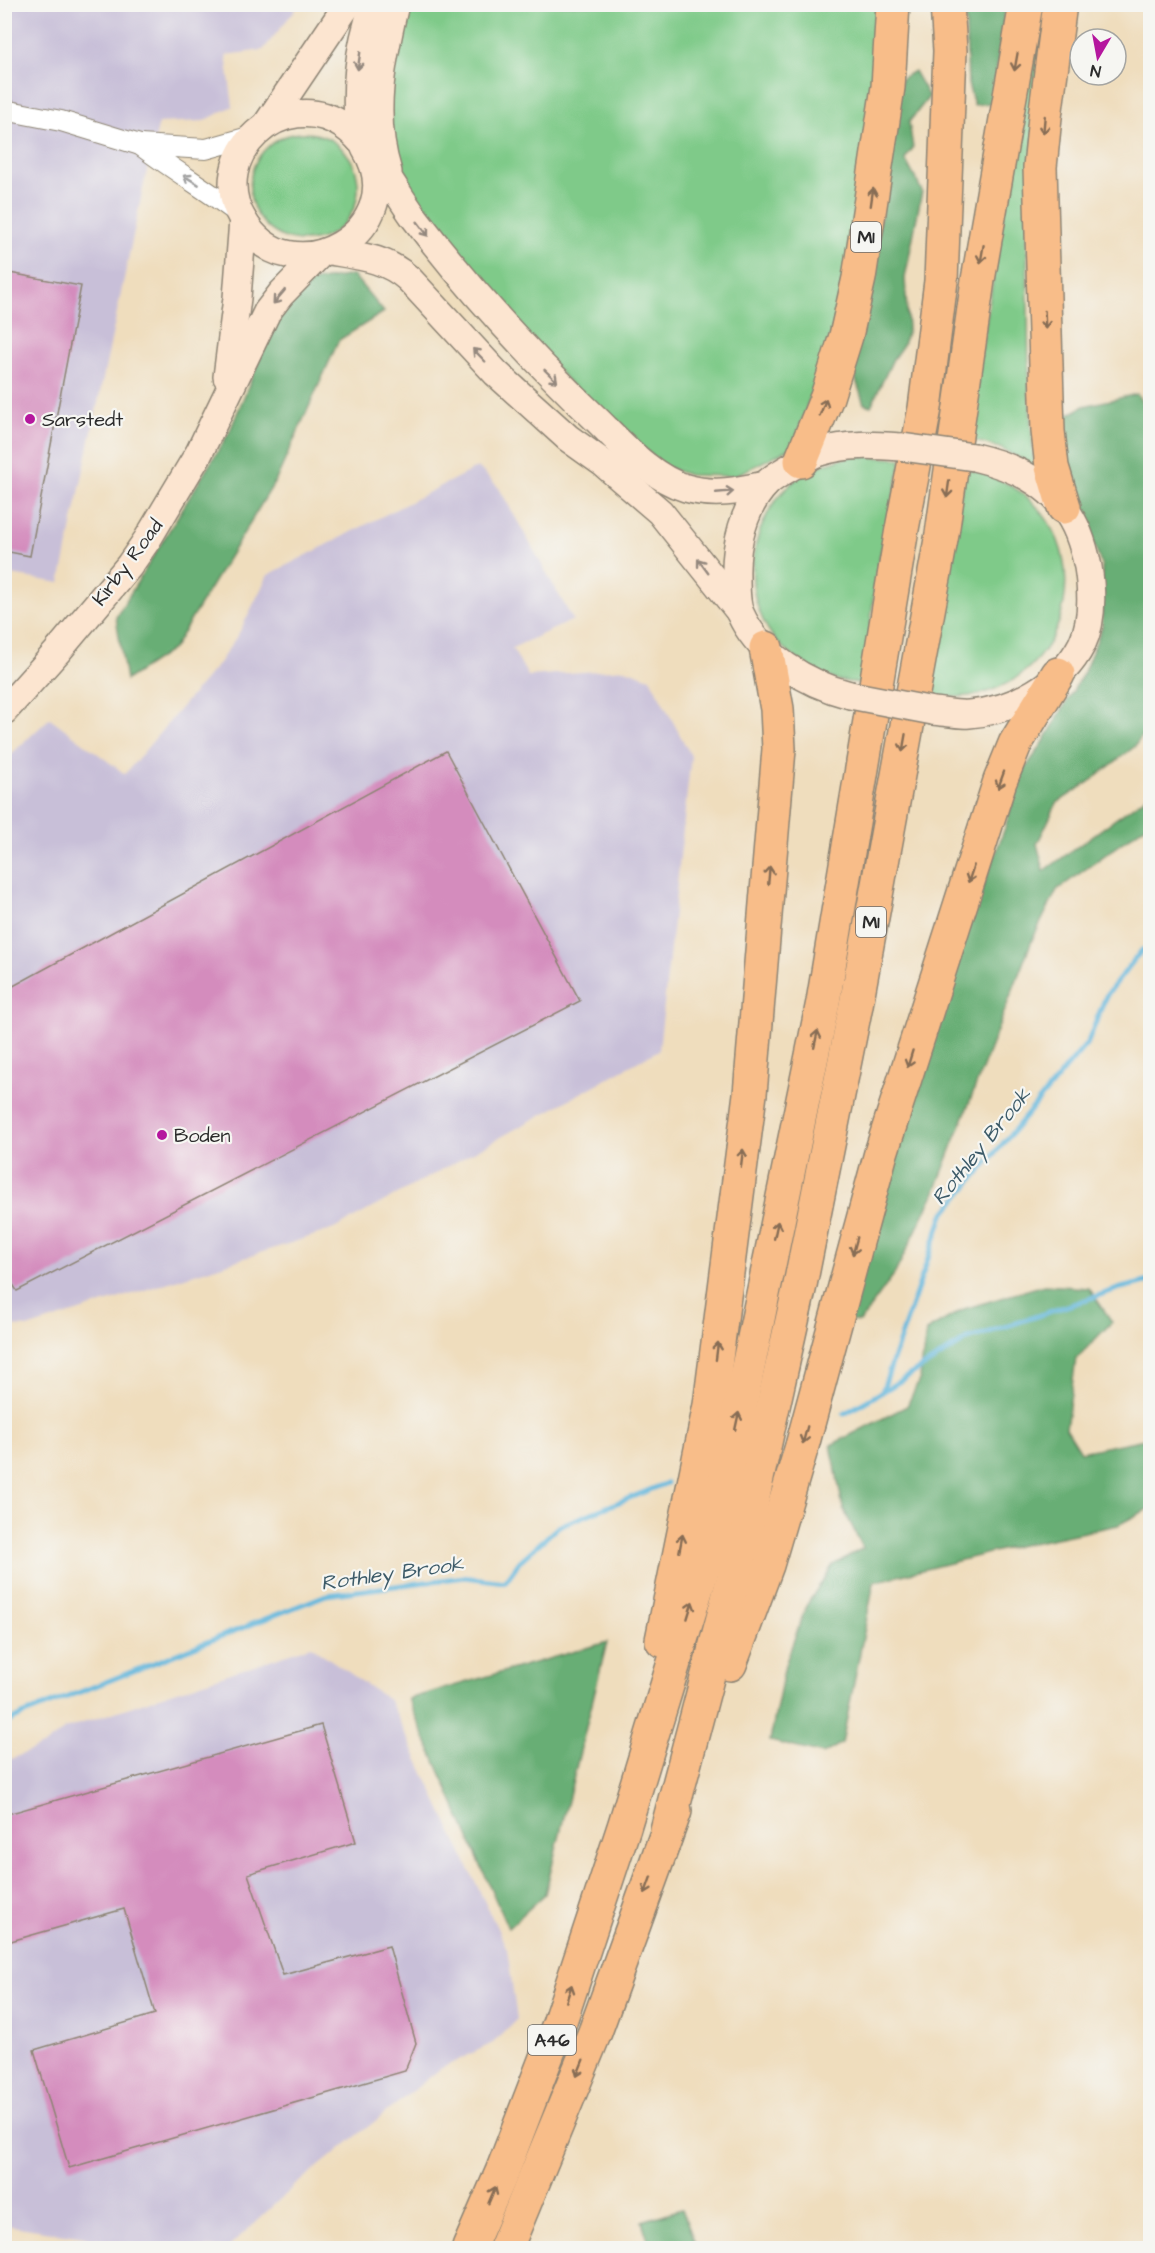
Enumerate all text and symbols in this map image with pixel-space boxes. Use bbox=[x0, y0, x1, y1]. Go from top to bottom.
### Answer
north arrow bbox=[1068, 27, 1128, 87]
one-way arrow bbox=[354, 51, 365, 70]
one-way arrow bbox=[1010, 52, 1021, 71]
text: N bbox=[1089, 59, 1102, 82]
one-way arrow bbox=[1038, 114, 1049, 134]
one-way arrow bbox=[183, 174, 200, 186]
one-way arrow bbox=[866, 187, 877, 207]
one-way arrow bbox=[417, 221, 430, 237]
road number: M1 bbox=[851, 222, 881, 252]
one-way arrow bbox=[976, 244, 987, 264]
one-way arrow bbox=[272, 289, 286, 304]
one-way arrow bbox=[1039, 309, 1050, 329]
one-way arrow bbox=[471, 348, 486, 363]
one-way arrow bbox=[544, 369, 559, 383]
one-way arrow bbox=[819, 398, 830, 417]
place label: Sarstedt bbox=[42, 406, 123, 434]
marker: Sarstedt bbox=[23, 412, 37, 426]
one-way arrow bbox=[942, 478, 953, 498]
one-way arrow bbox=[715, 486, 734, 497]
street label: Kirby Road bbox=[86, 513, 171, 612]
one-way arrow bbox=[697, 558, 709, 574]
one-way arrow bbox=[898, 733, 909, 752]
one-way arrow bbox=[994, 771, 1005, 789]
one-way arrow bbox=[964, 864, 975, 883]
one-way arrow bbox=[764, 866, 775, 885]
road number: M1 bbox=[856, 907, 886, 937]
one-way arrow bbox=[810, 1030, 822, 1049]
one-way arrow bbox=[904, 1049, 915, 1068]
water label: Rothley Brook bbox=[925, 1081, 1039, 1212]
place label: Boden bbox=[174, 1122, 231, 1150]
marker: Boden bbox=[155, 1128, 169, 1142]
one-way arrow bbox=[737, 1148, 748, 1168]
one-way arrow bbox=[771, 1221, 783, 1240]
one-way arrow bbox=[849, 1236, 861, 1255]
one-way arrow bbox=[711, 1342, 722, 1362]
one-way arrow bbox=[732, 1412, 743, 1431]
one-way arrow bbox=[799, 1425, 810, 1444]
one-way arrow bbox=[676, 1534, 687, 1553]
water label: Rothley Brook bbox=[319, 1549, 466, 1599]
one-way arrow bbox=[685, 1601, 696, 1620]
one-way arrow bbox=[641, 1875, 652, 1894]
one-way arrow bbox=[564, 1984, 575, 2003]
road number: A46 bbox=[528, 2025, 576, 2055]
one-way arrow bbox=[574, 2058, 585, 2076]
one-way arrow bbox=[487, 2186, 498, 2204]

